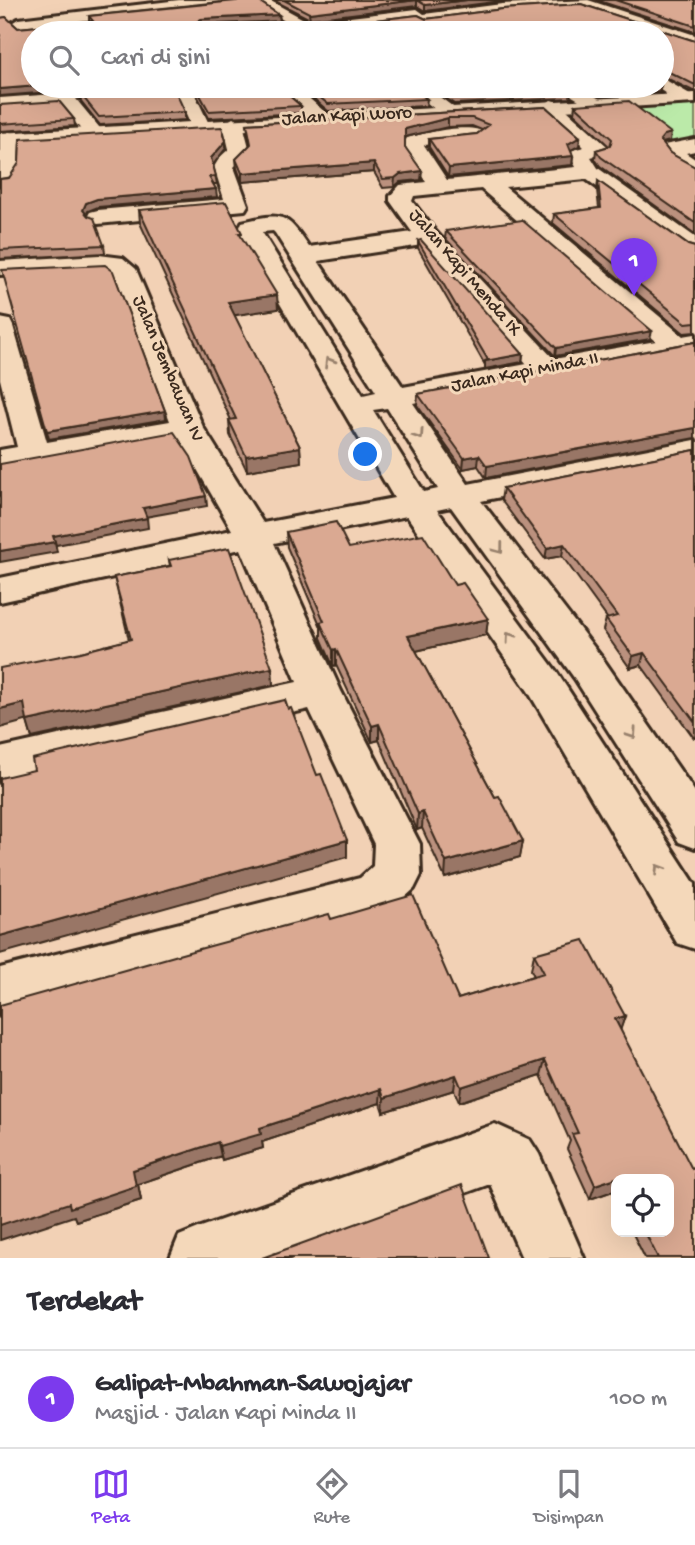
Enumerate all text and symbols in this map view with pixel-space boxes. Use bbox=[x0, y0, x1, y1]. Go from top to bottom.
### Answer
search box bbox=[21, 21, 674, 98]
icon: search bbox=[45, 41, 83, 79]
text: Cari di sini bbox=[101, 44, 211, 75]
street label: Jalan Kapi Woro bbox=[281, 102, 413, 132]
street label: Jalan Kapi Menda IX bbox=[403, 205, 526, 342]
pin: 1 bbox=[611, 238, 657, 296]
street label: Jalan Jembawan IV bbox=[126, 292, 208, 446]
street label: Jalan Kapi Minda II bbox=[449, 347, 601, 399]
one-way arrow bbox=[324, 356, 337, 369]
one-way arrow bbox=[410, 427, 423, 440]
your location bbox=[348, 437, 382, 471]
one-way arrow bbox=[491, 541, 503, 554]
one-way arrow bbox=[506, 632, 518, 644]
one-way arrow bbox=[624, 726, 637, 739]
one-way arrow bbox=[655, 864, 668, 877]
map controls bbox=[611, 1174, 674, 1237]
button: locate bbox=[611, 1174, 674, 1237]
text: Terdekat bbox=[28, 1286, 141, 1321]
text: Galipat-Mbahman-Sawojajar bbox=[95, 1370, 410, 1401]
text: 1 bbox=[46, 1386, 56, 1413]
text: 100 m bbox=[610, 1386, 667, 1413]
text: Masjid · Jalan Kapi Minda II bbox=[95, 1401, 356, 1428]
tab: Peta bbox=[91, 1465, 130, 1530]
tab: Rute bbox=[313, 1465, 351, 1530]
tab: Disimpan bbox=[534, 1465, 604, 1530]

